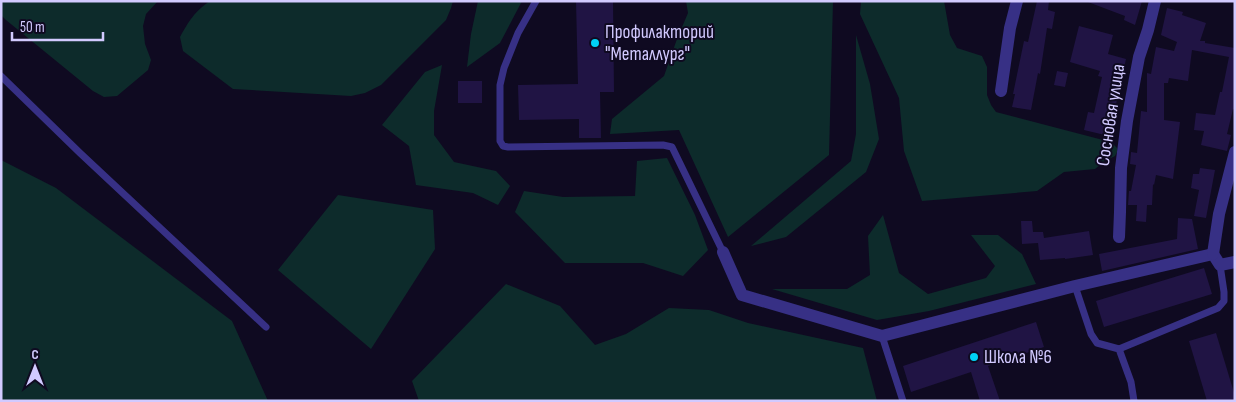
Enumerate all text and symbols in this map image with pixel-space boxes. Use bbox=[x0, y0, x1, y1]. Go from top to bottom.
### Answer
scale bar bbox=[12, 10, 104, 42]
text: 50 m bbox=[20, 18, 45, 37]
place label: Профилакторий "Металлург" bbox=[605, 21, 714, 66]
marker: Профилакторий "Металлург" bbox=[589, 37, 601, 49]
street label: Сосновая улица bbox=[1092, 62, 1130, 168]
north arrow bbox=[10, 342, 60, 392]
text: С bbox=[31, 346, 39, 363]
place label: Школа №6 bbox=[984, 346, 1052, 369]
marker: Школа №6 bbox=[968, 351, 980, 363]

